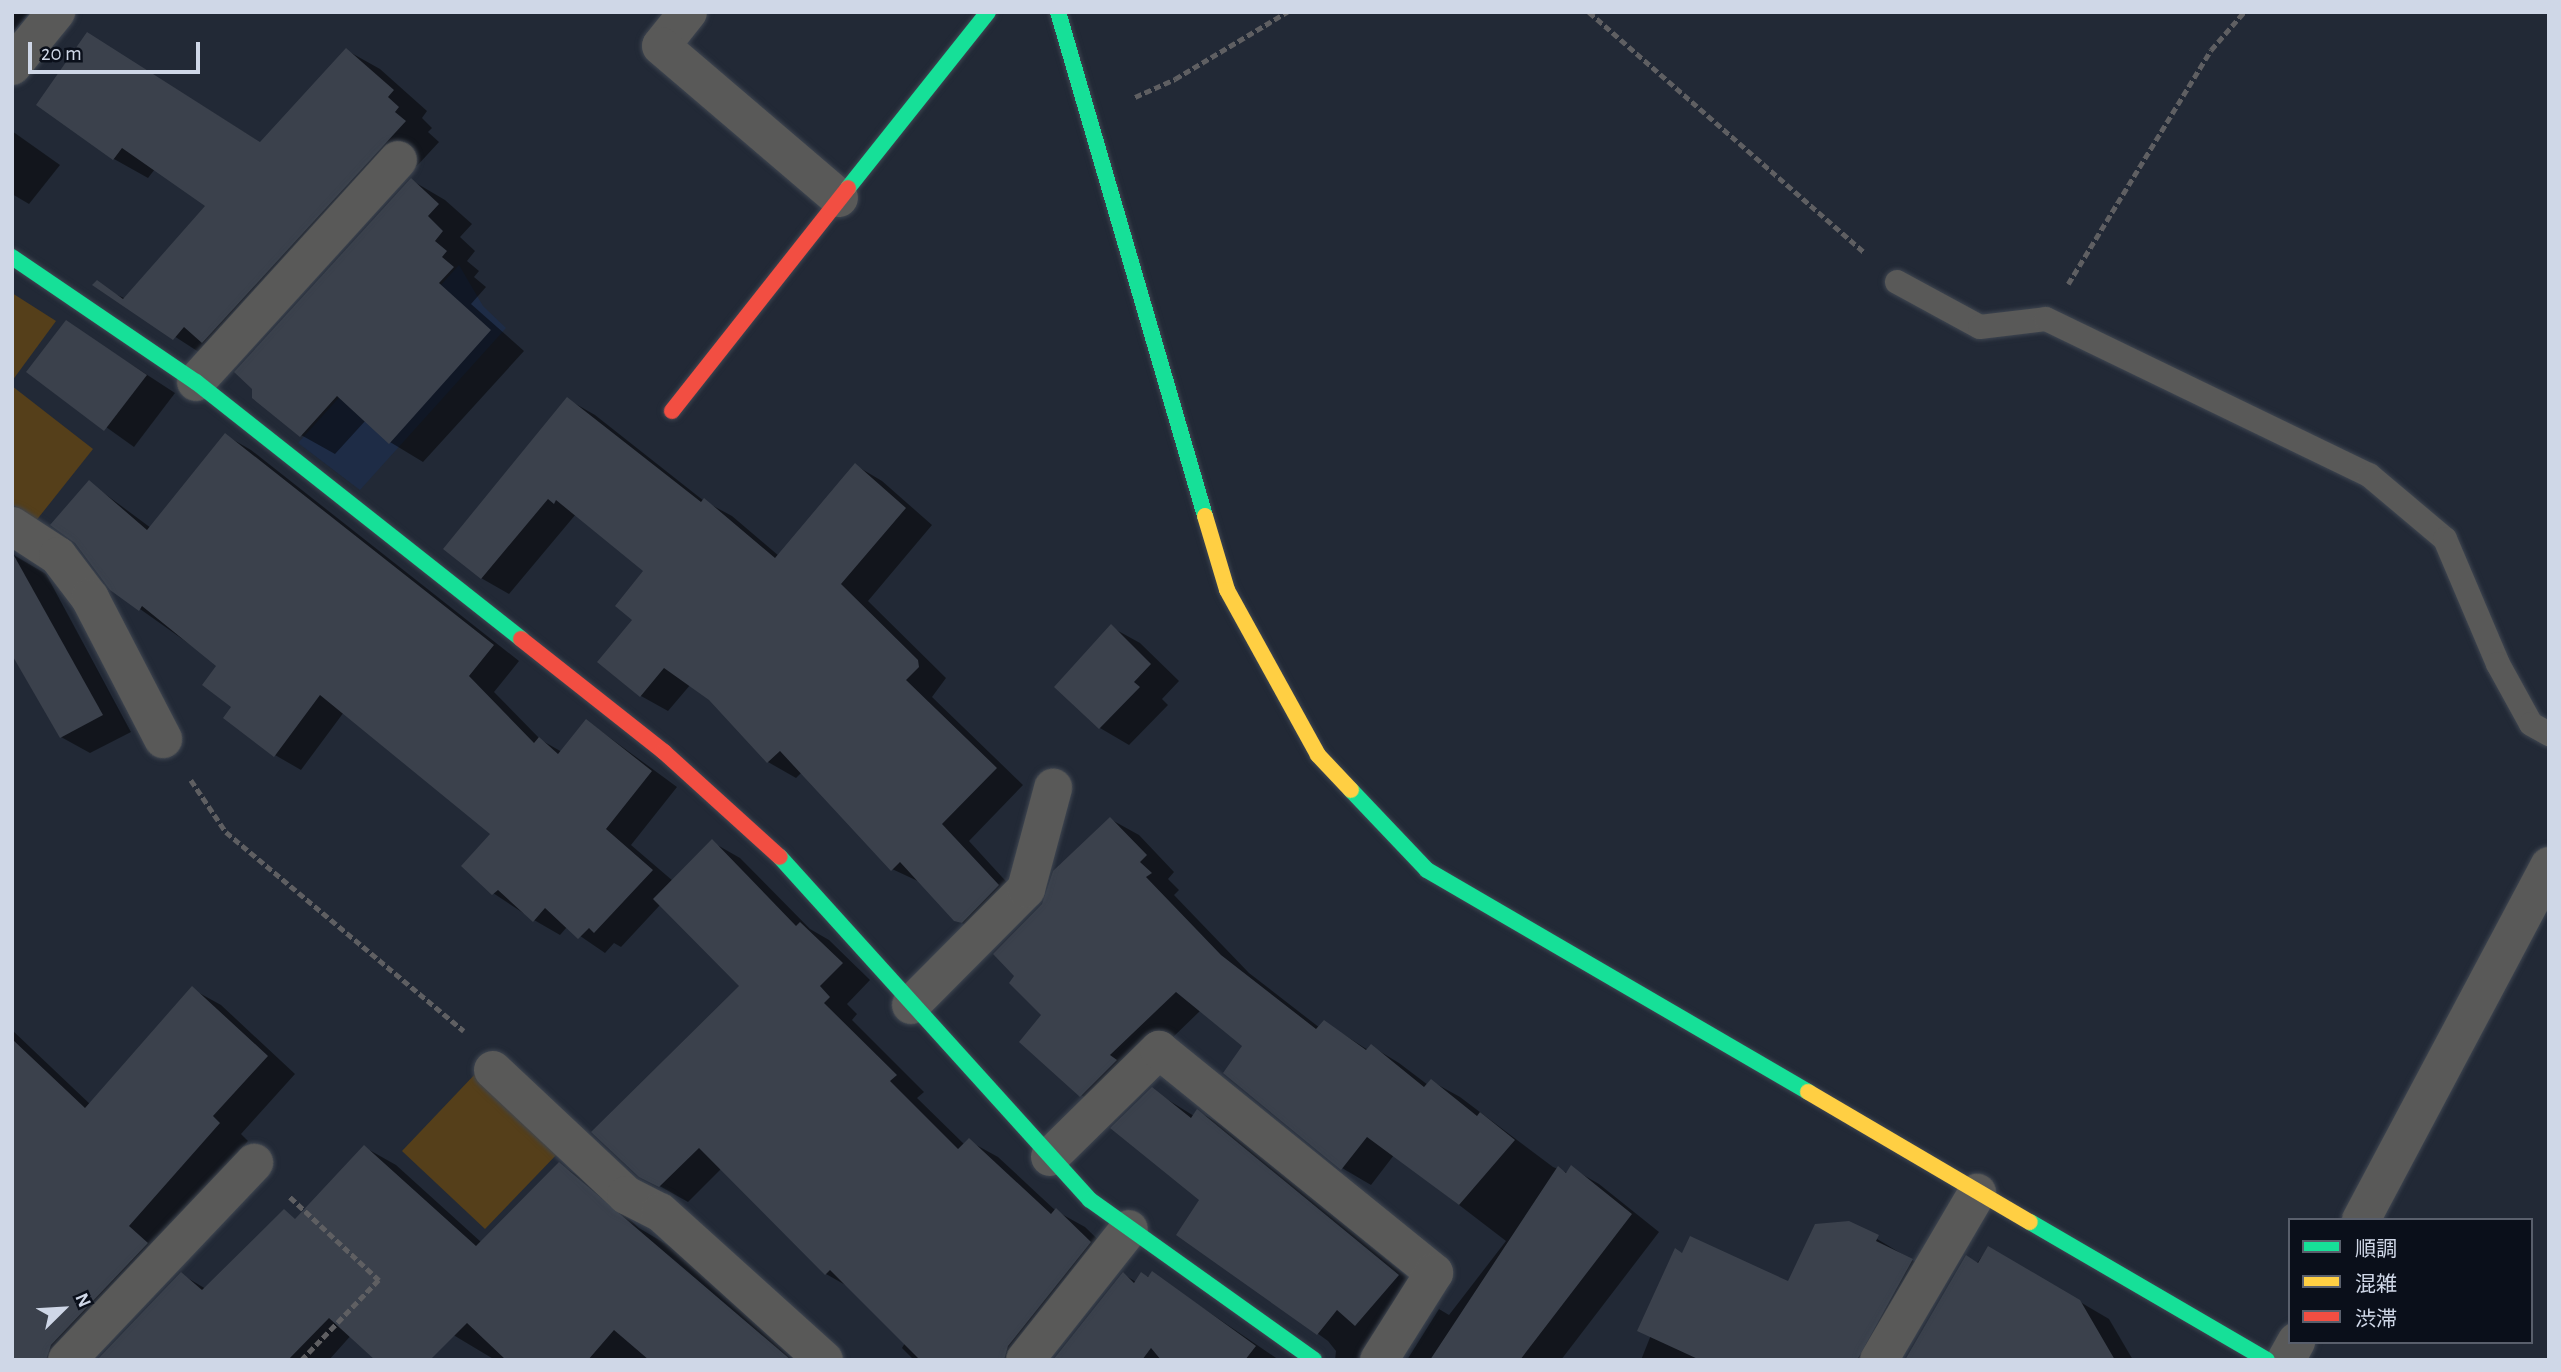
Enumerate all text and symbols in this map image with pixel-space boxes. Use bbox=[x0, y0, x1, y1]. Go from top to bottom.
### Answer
scale bar bbox=[32, 28, 203, 72]
text: 20 m bbox=[41, 43, 82, 64]
legend bbox=[2288, 1218, 2533, 1344]
text: 順調 bbox=[2355, 1239, 2397, 1260]
north arrow bbox=[28, 1274, 98, 1344]
text: 混雑 bbox=[2355, 1274, 2397, 1295]
text: N bbox=[71, 1290, 94, 1310]
text: 渋滞 bbox=[2355, 1309, 2397, 1330]

